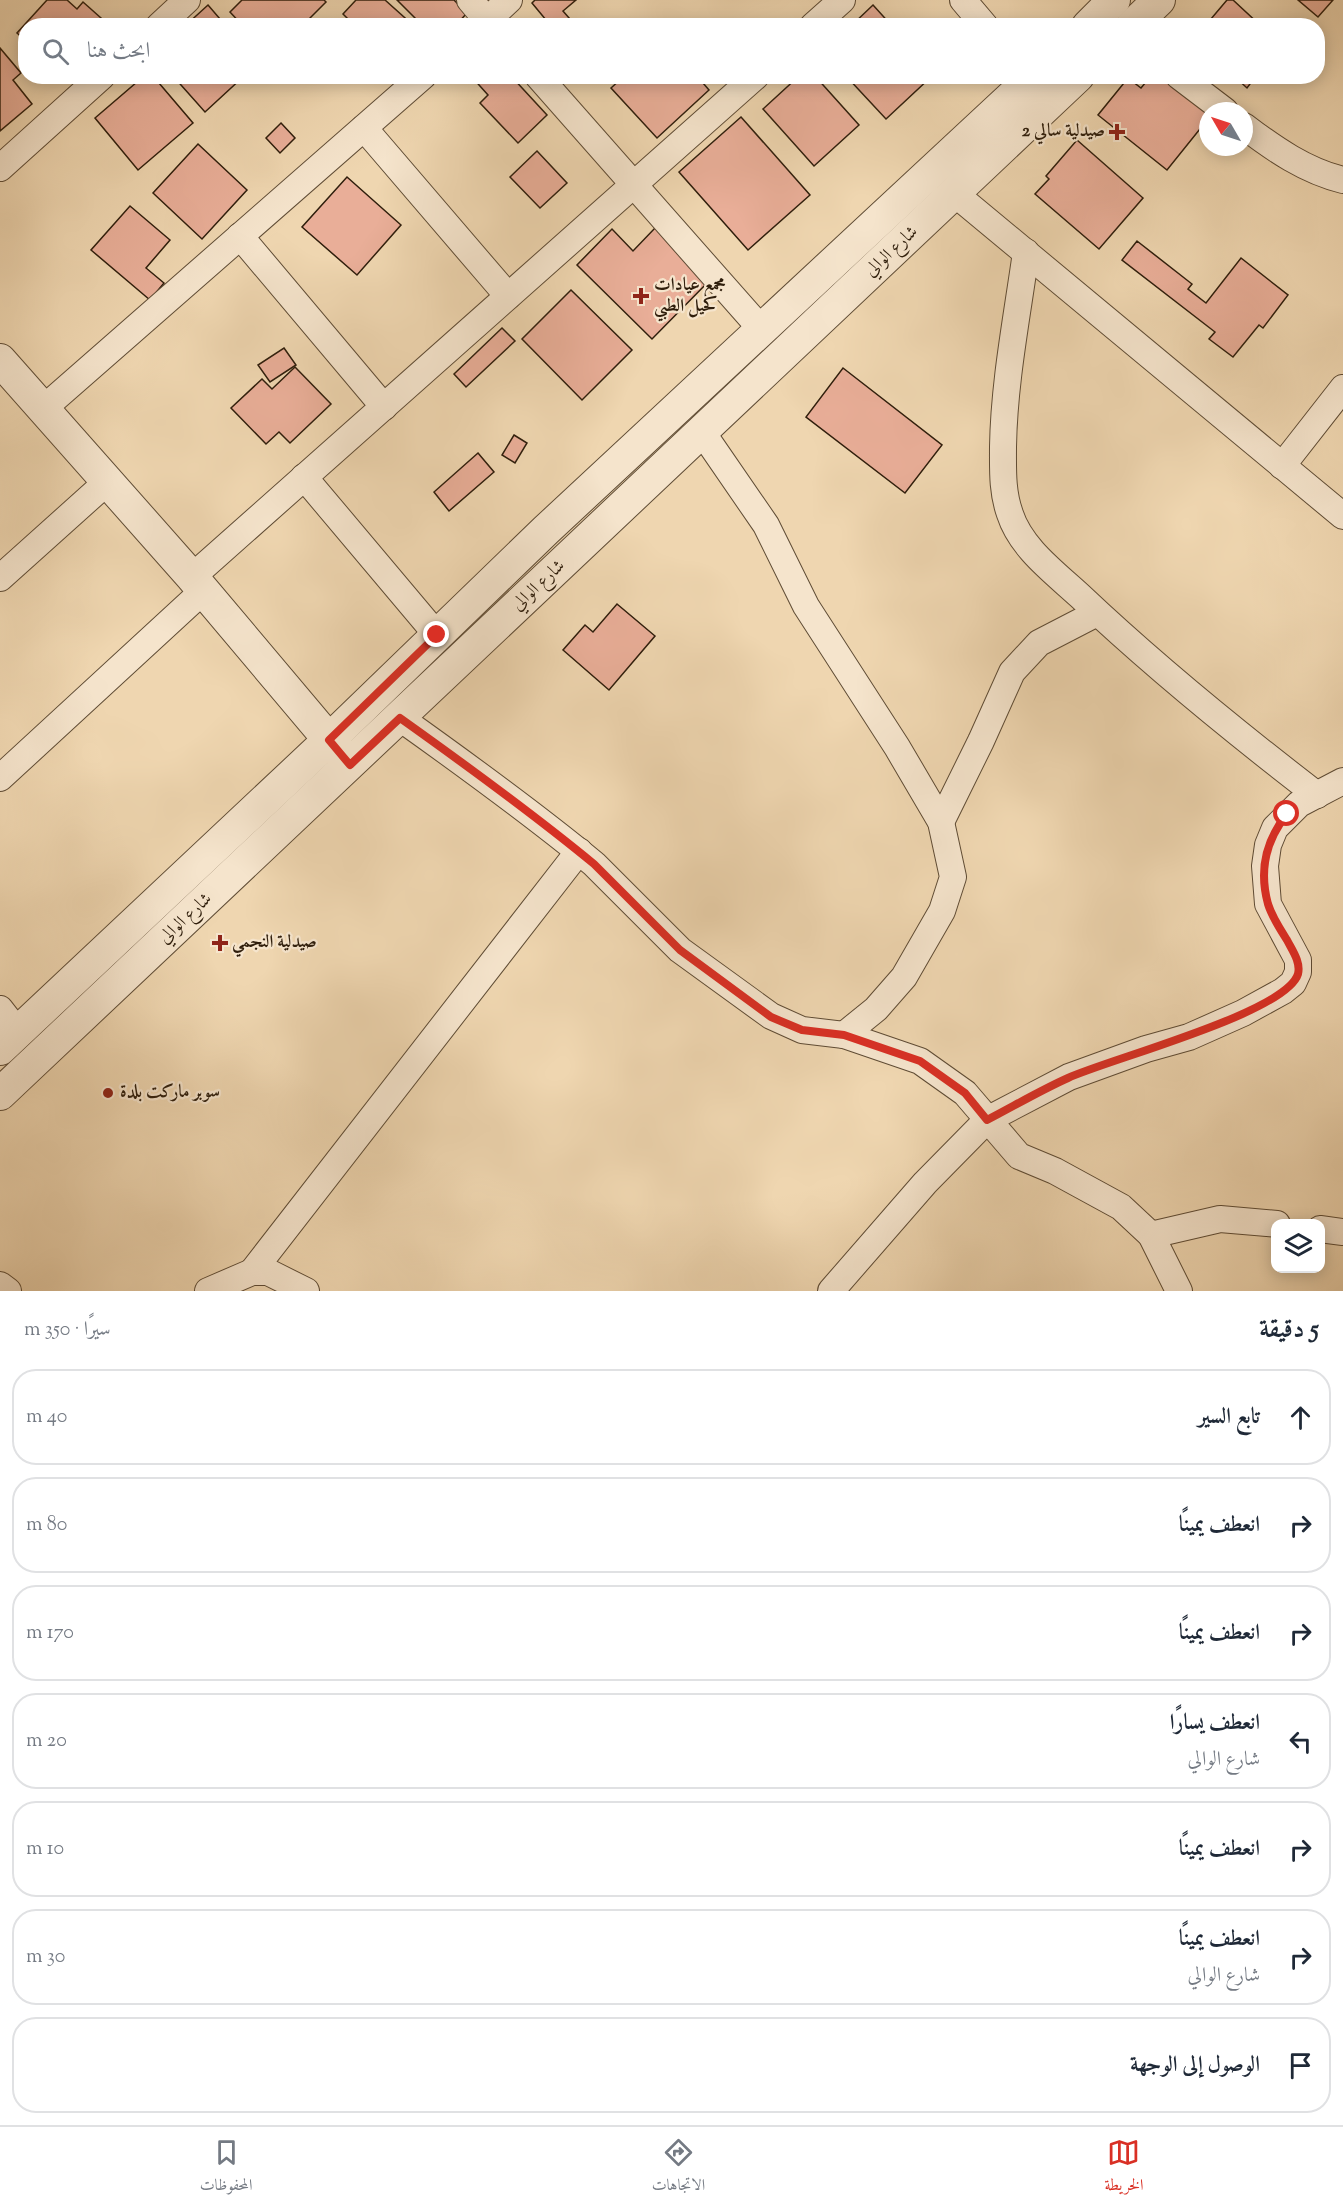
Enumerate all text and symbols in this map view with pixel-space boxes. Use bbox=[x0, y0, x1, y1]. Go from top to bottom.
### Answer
search box bbox=[18, 18, 1325, 84]
icon: search bbox=[39, 35, 72, 68]
text: ابحث هنا bbox=[87, 36, 150, 68]
north arrow bbox=[1199, 102, 1253, 156]
place label: صيدلية سالي 2 bbox=[1022, 119, 1105, 145]
marker: صيدلية سالي 2 bbox=[1110, 125, 1124, 139]
street label: شارع الوالي bbox=[859, 220, 925, 284]
place label: مجمع عيادات كحيل الطبي bbox=[654, 273, 726, 322]
marker: مجمع عيادات كحيل الطبي bbox=[632, 287, 650, 305]
street label: شارع الوالي bbox=[506, 554, 572, 618]
route end bbox=[423, 621, 449, 647]
route start bbox=[1273, 800, 1299, 826]
street label: شارع الوالي bbox=[153, 887, 219, 951]
place label: صيدلية النجمي bbox=[232, 930, 317, 958]
marker: صيدلية النجمي bbox=[213, 936, 227, 950]
place label: سوبر ماركت بلدة bbox=[120, 1080, 220, 1106]
marker: سوبر ماركت بلدة bbox=[101, 1086, 115, 1100]
map controls bbox=[1271, 1219, 1325, 1273]
button: layers bbox=[1271, 1219, 1325, 1273]
text: 5 دقيقة bbox=[1259, 1312, 1319, 1349]
text: سيرًا · 350 m bbox=[24, 1316, 111, 1345]
icon: ahead bbox=[1284, 1401, 1317, 1434]
text: تابع السير bbox=[1198, 1402, 1260, 1434]
text: 40 m bbox=[26, 1403, 67, 1432]
icon: right bbox=[1284, 1509, 1317, 1542]
text: انعطف يمينًا bbox=[1179, 1510, 1260, 1542]
text: 80 m bbox=[26, 1511, 67, 1540]
icon: right bbox=[1284, 1617, 1317, 1650]
text: انعطف يمينًا bbox=[1179, 1618, 1260, 1650]
text: 170 m bbox=[26, 1619, 74, 1648]
text: انعطف يسارًا bbox=[1170, 1708, 1260, 1740]
icon: left bbox=[1284, 1725, 1317, 1758]
text: 20 m bbox=[26, 1727, 67, 1756]
text: شارع الوالي bbox=[1188, 1746, 1260, 1775]
icon: right bbox=[1284, 1833, 1317, 1866]
text: انعطف يمينًا bbox=[1179, 1834, 1260, 1866]
text: 10 m bbox=[26, 1835, 64, 1864]
text: انعطف يمينًا bbox=[1179, 1924, 1260, 1956]
icon: right bbox=[1284, 1941, 1317, 1974]
text: 30 m bbox=[26, 1943, 65, 1972]
text: شارع الوالي bbox=[1188, 1962, 1260, 1991]
icon: arrive bbox=[1284, 2049, 1317, 2082]
text: الوصول إلى الوجهة bbox=[1130, 2050, 1260, 2082]
tab: المحفوظات bbox=[200, 2136, 252, 2200]
tab: الاتجاهات bbox=[652, 2136, 705, 2200]
tab: الخريطة bbox=[1104, 2136, 1143, 2200]

